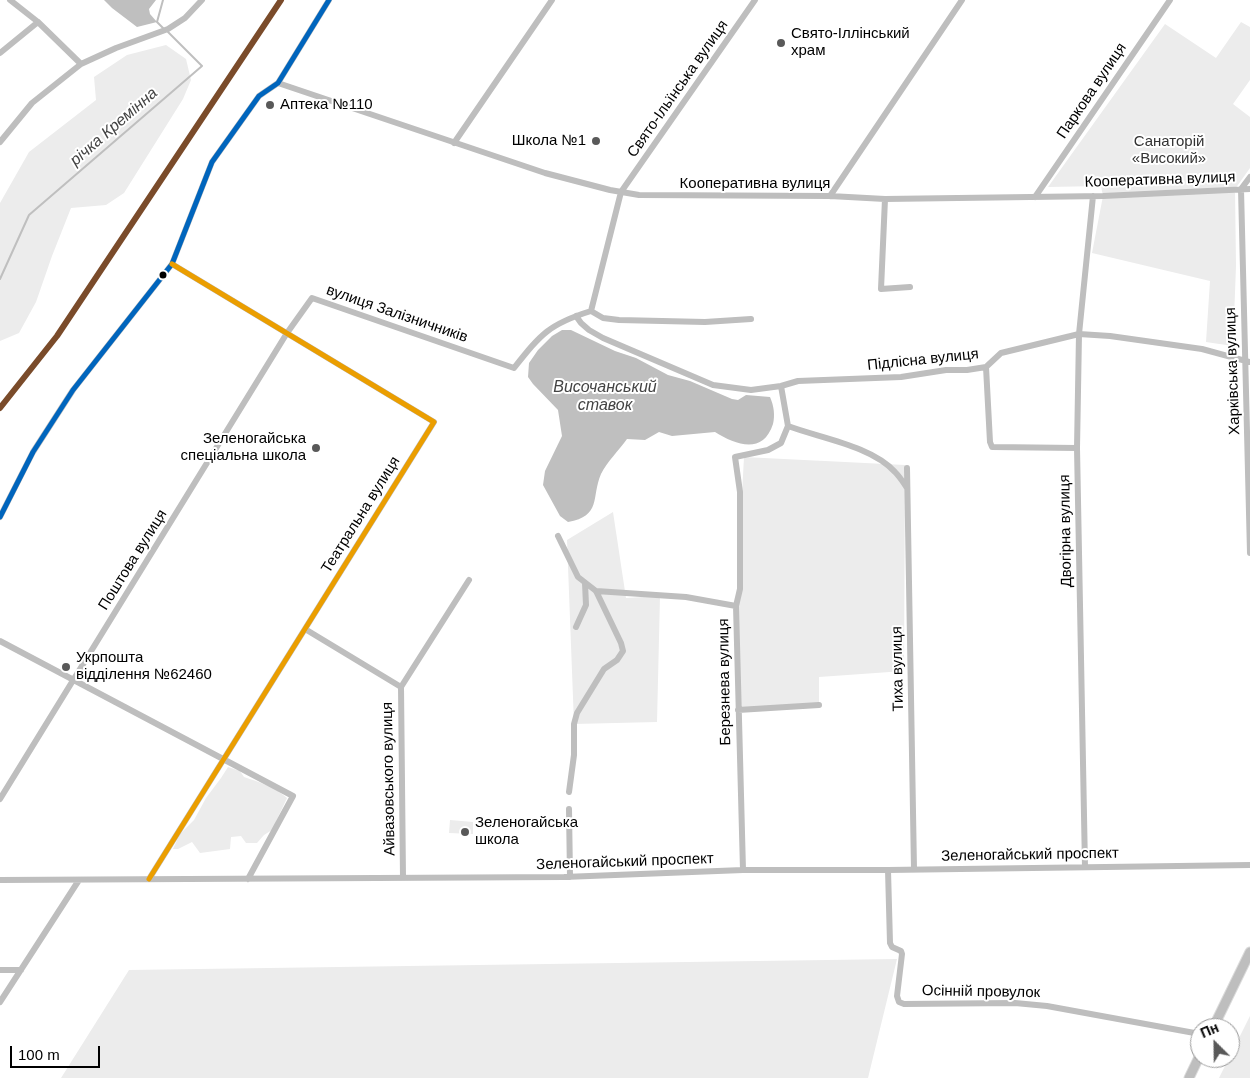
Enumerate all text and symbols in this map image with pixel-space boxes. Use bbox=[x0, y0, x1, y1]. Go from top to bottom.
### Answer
street label: Свято-Ільїнська вулиця bbox=[624, 17, 732, 161]
place label: Свято-Іллінський храм bbox=[791, 25, 910, 60]
marker: Свято-Іллінський храм bbox=[775, 37, 787, 49]
street label: Паркова вулиця bbox=[1053, 40, 1131, 142]
water label: річка Кремінна bbox=[66, 84, 162, 170]
place label: Аптека №110 bbox=[280, 96, 373, 114]
marker: Аптека №110 bbox=[264, 99, 276, 111]
place label: Школа №1 bbox=[512, 132, 586, 150]
park label: Санаторій «Високий» bbox=[1132, 133, 1206, 168]
marker: Школа №1 bbox=[590, 135, 602, 147]
street label: Кооперативна вулиця bbox=[1084, 168, 1236, 192]
street label: Кооперативна вулиця bbox=[680, 175, 830, 193]
unlabelled marker bbox=[158, 270, 168, 280]
street label: вулиця Залізничників bbox=[324, 281, 470, 347]
street label: Харківська вулиця bbox=[1222, 307, 1244, 435]
street label: Підлісна вулиця bbox=[866, 345, 980, 375]
water label: Височанський ставок bbox=[553, 378, 657, 416]
place label: Зеленогайська спеціальна школа bbox=[181, 430, 306, 465]
marker: Зеленогайська спеціальна школа bbox=[310, 442, 322, 454]
street label: Театральна вулиця bbox=[318, 453, 404, 577]
street label: Двогірна вулиця bbox=[1056, 474, 1076, 588]
street label: Поштова вулиця bbox=[95, 506, 171, 614]
street label: Березнева вулиця bbox=[715, 618, 735, 746]
street label: Тиха вулиця bbox=[888, 626, 908, 712]
place label: Укрпошта відділення №62460 bbox=[76, 649, 212, 684]
marker: Укрпошта відділення №62460 bbox=[60, 661, 72, 673]
street label: Айвазовського вулиця bbox=[379, 702, 399, 856]
place label: Зеленогайська школа bbox=[475, 814, 578, 849]
marker: Зеленогайська школа bbox=[459, 826, 471, 838]
street label: Зеленогайський проспект bbox=[941, 844, 1119, 866]
street label: Зеленогайський проспект bbox=[536, 850, 714, 874]
street label: Осінній провулок bbox=[922, 982, 1040, 1002]
north arrow bbox=[1190, 1018, 1240, 1068]
text: Пн bbox=[1198, 1019, 1221, 1041]
scale bar bbox=[12, 1036, 102, 1068]
text: 100 m bbox=[18, 1046, 60, 1063]

